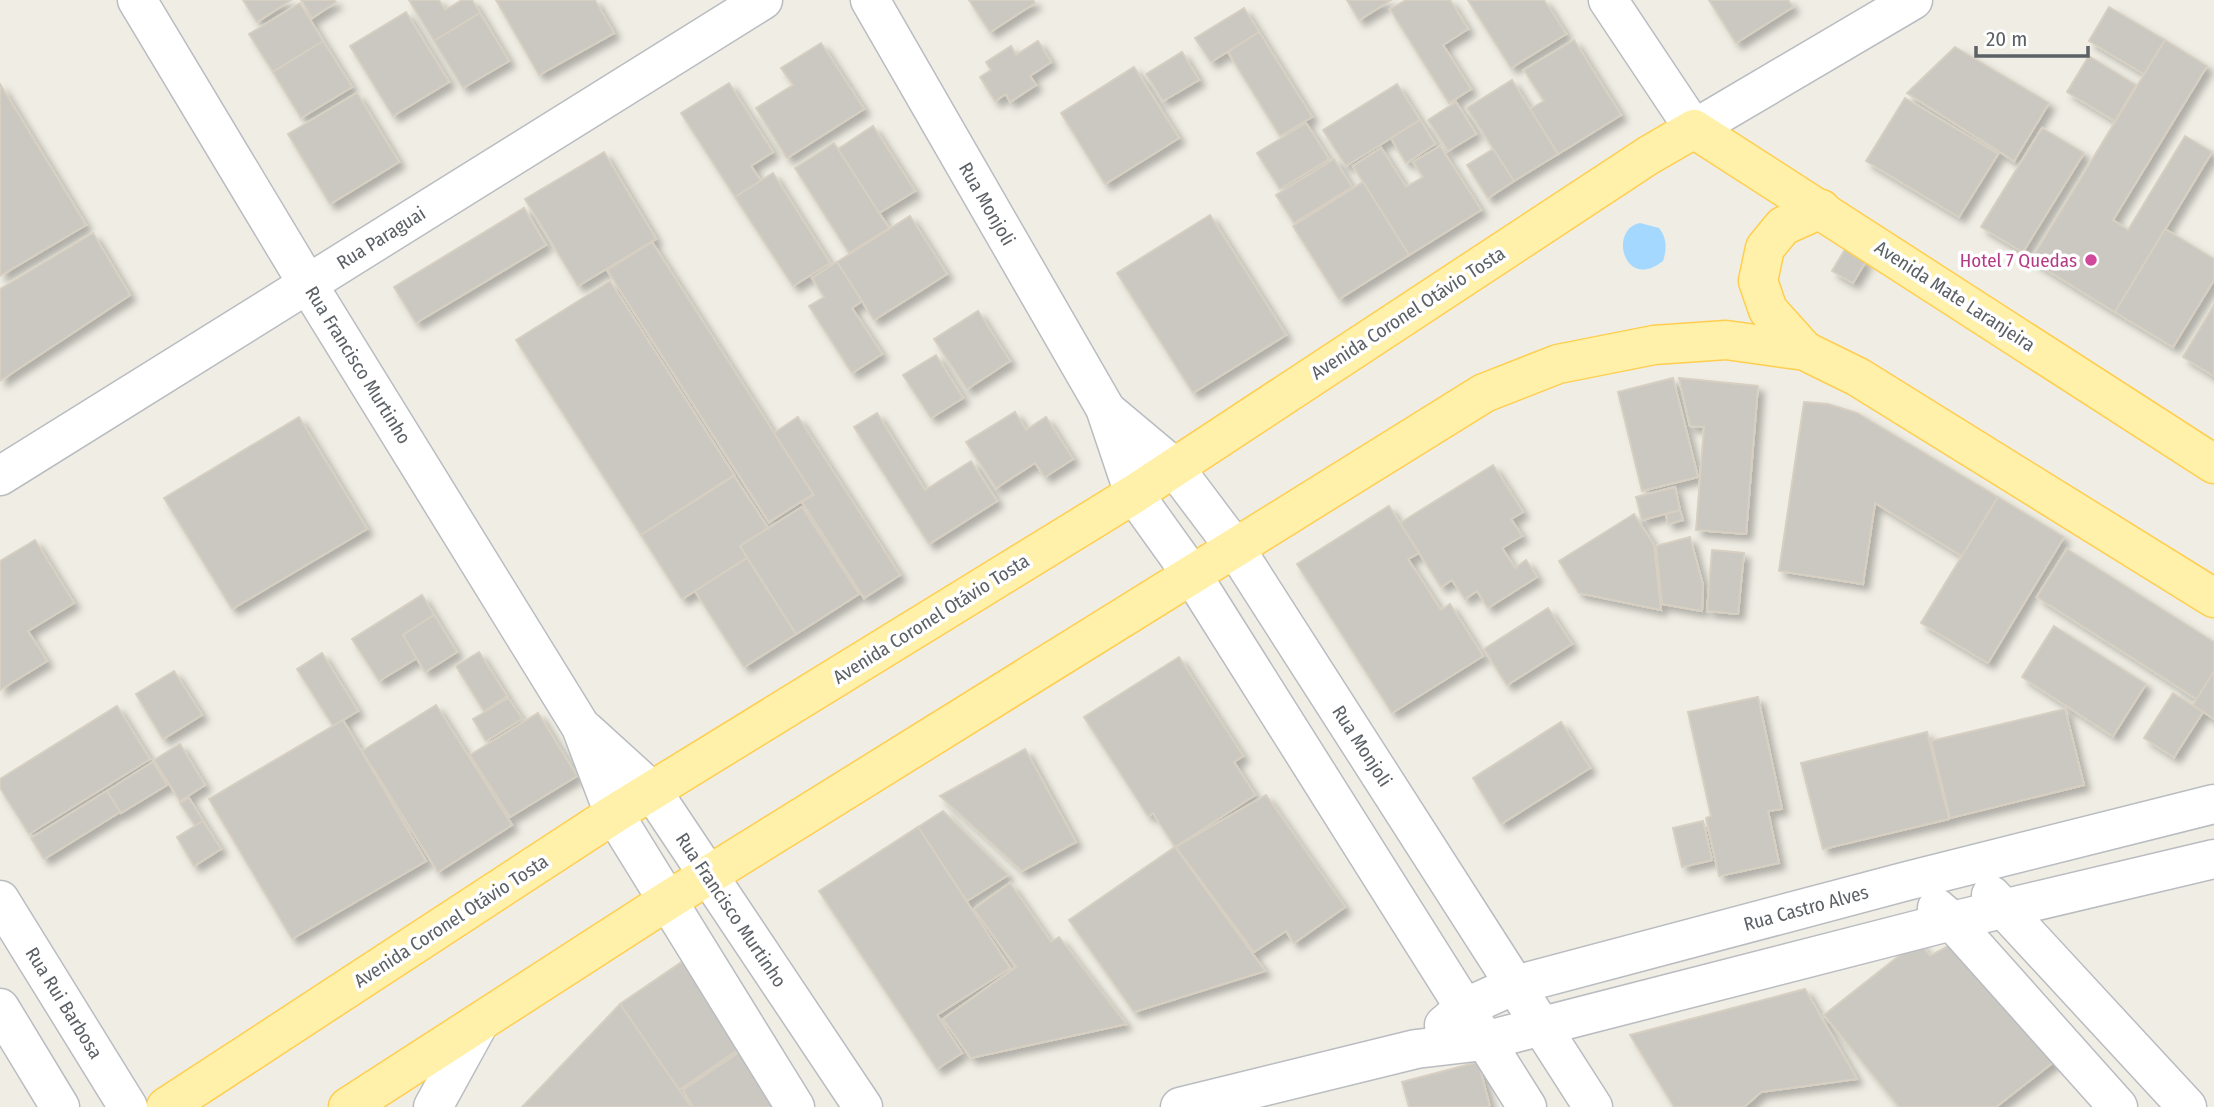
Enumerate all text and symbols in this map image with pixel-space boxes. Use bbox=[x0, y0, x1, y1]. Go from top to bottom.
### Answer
scale bar bbox=[1976, 14, 2088, 58]
text: 20 m bbox=[1986, 26, 2027, 52]
street label: Rua Monjoli bbox=[954, 158, 1020, 250]
street label: Rua Paraguai bbox=[332, 202, 430, 274]
street label: Avenida Mate Laranjeira bbox=[1871, 236, 2039, 356]
street label: Avenida Coronel Otávio Tosta bbox=[1307, 242, 1509, 384]
place label: Hotel 7 Quedas bbox=[1960, 249, 2077, 272]
marker: Hotel 7 Quedas bbox=[2083, 252, 2099, 268]
street label: Rua Francisco Murtinho bbox=[300, 282, 416, 448]
street label: Avenida Coronel Otávio Tosta bbox=[829, 549, 1033, 689]
street label: Rua Monjoli bbox=[1327, 701, 1397, 791]
street label: Rua Francisco Murtinho bbox=[671, 828, 791, 992]
street label: Avenida Coronel Otávio Tosta bbox=[350, 850, 552, 992]
street label: Rua Castro Alves bbox=[1741, 880, 1871, 936]
street label: Rua Rui Barbosa bbox=[21, 943, 107, 1063]

